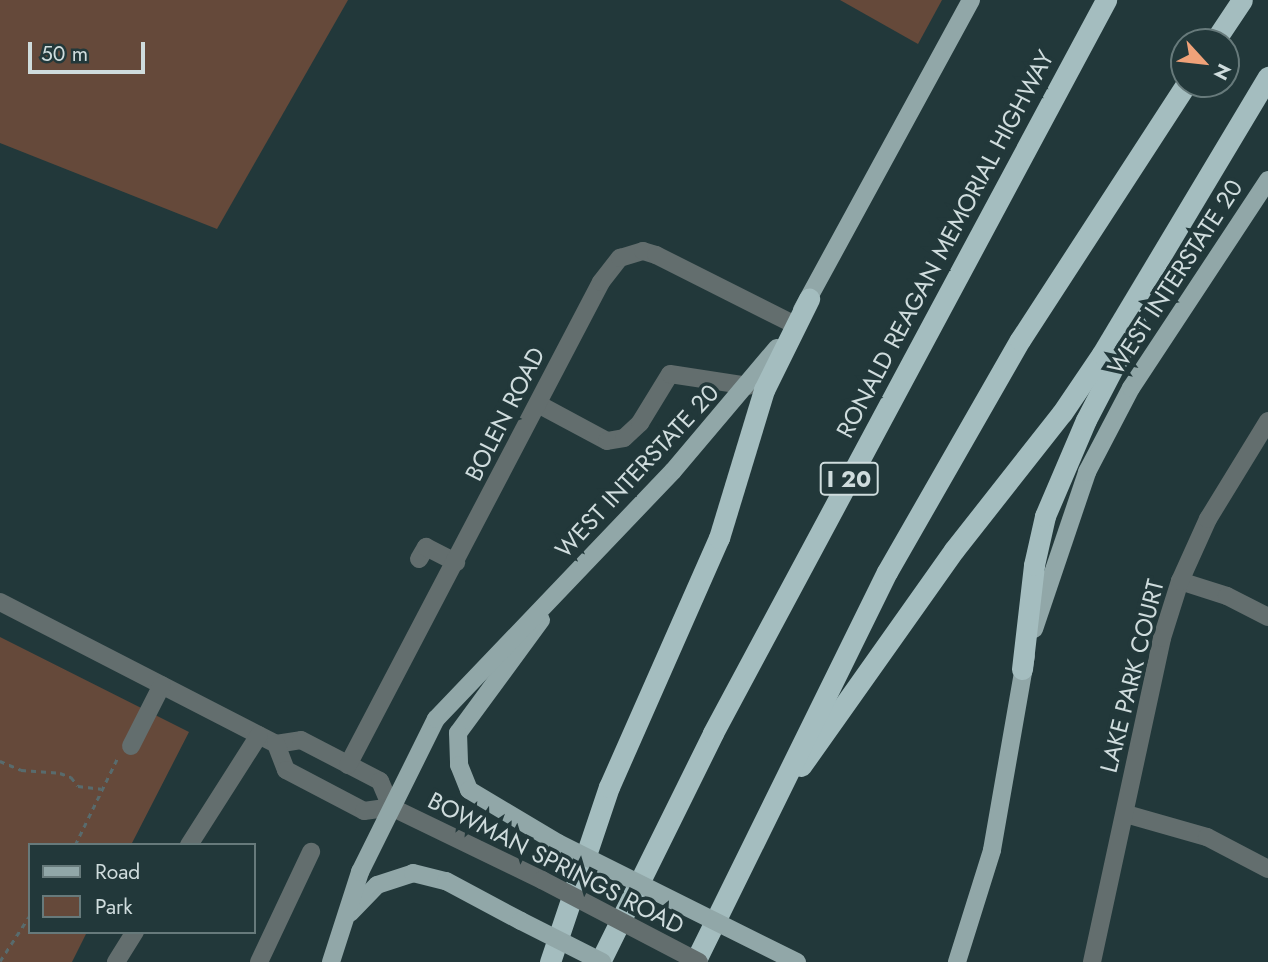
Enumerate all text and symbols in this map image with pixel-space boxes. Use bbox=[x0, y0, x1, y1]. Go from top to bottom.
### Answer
scale bar bbox=[32, 28, 149, 72]
north arrow bbox=[1170, 28, 1240, 98]
text: 50 m bbox=[41, 39, 88, 69]
street label: RONALD REAGAN MEMORIAL HIGHWAY bbox=[830, 45, 1060, 443]
text: N bbox=[1207, 59, 1238, 85]
street label: WEST INTERSTATE 20 bbox=[1101, 174, 1249, 380]
street label: BOLEN ROAD bbox=[459, 342, 551, 486]
street label: WEST INTERSTATE 20 bbox=[549, 378, 725, 564]
road number: I 20 bbox=[819, 460, 879, 499]
street label: LAKE PARK COURT bbox=[1094, 577, 1170, 775]
street label: BOWMAN SPRINGS ROAD bbox=[423, 786, 689, 940]
legend bbox=[28, 843, 256, 934]
text: Road bbox=[95, 857, 140, 887]
text: Park bbox=[95, 892, 132, 922]

